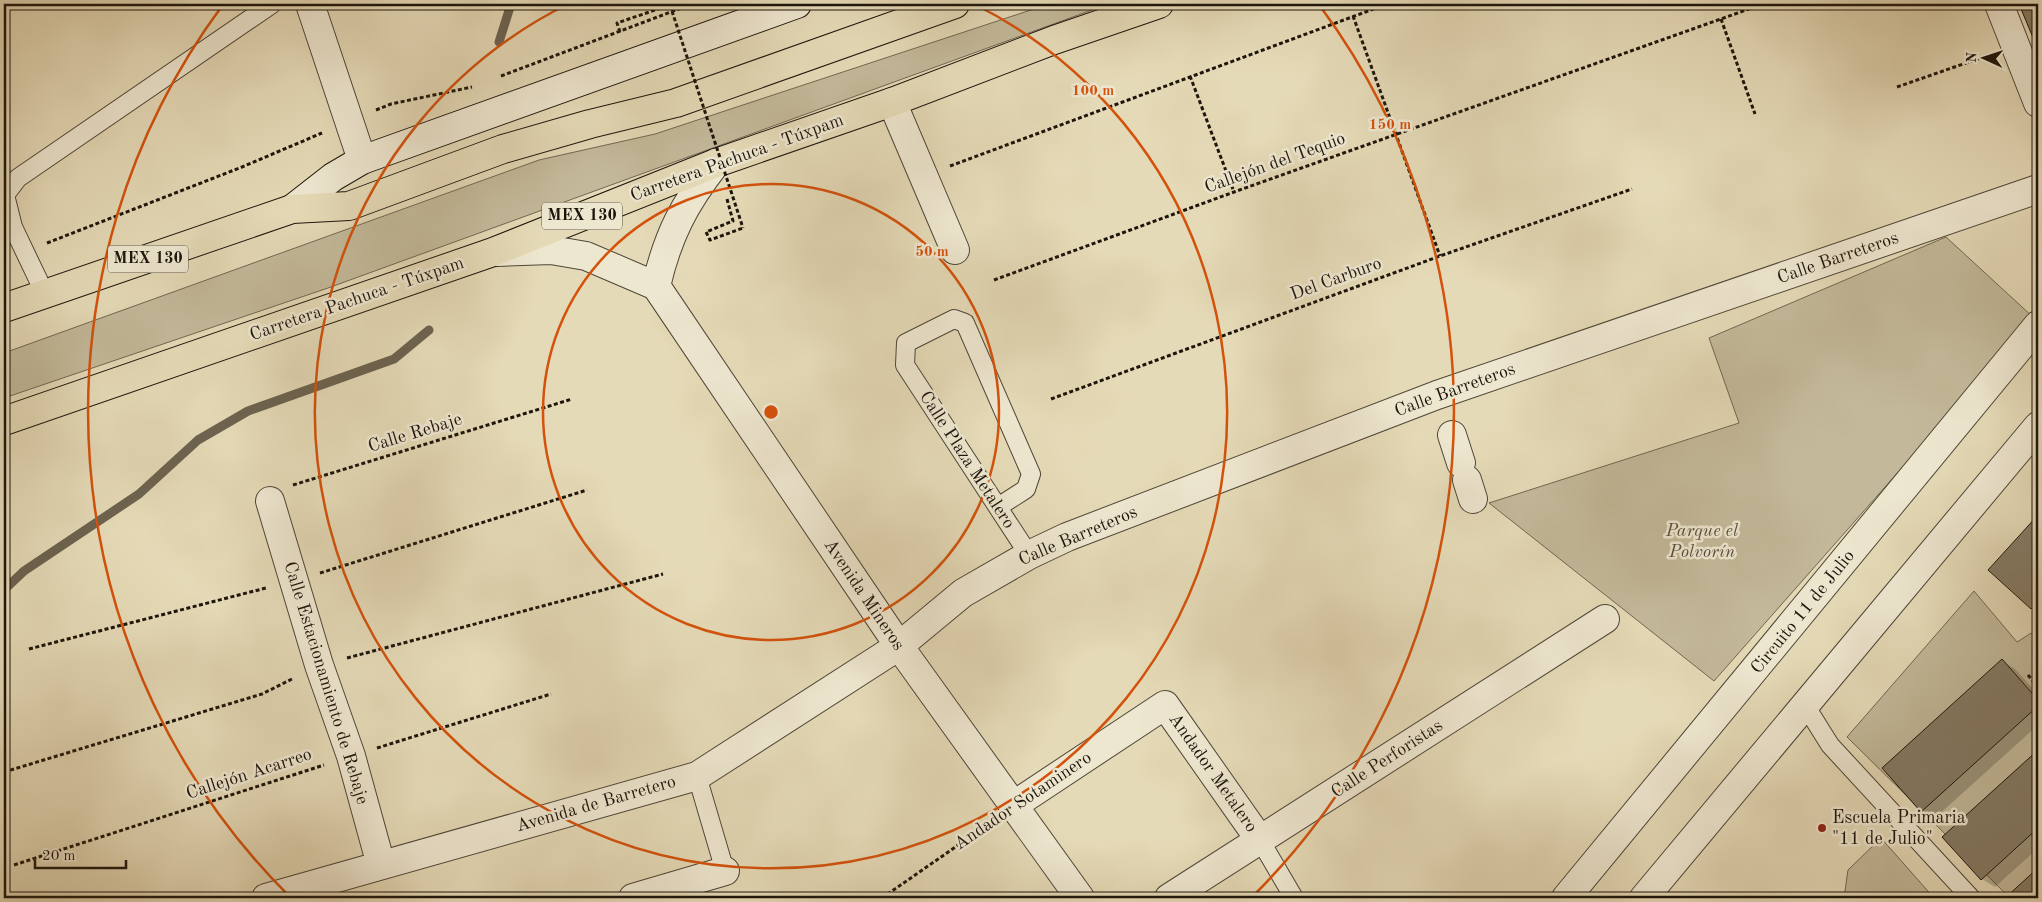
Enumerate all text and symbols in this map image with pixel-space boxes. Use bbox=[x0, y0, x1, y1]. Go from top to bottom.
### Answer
north arrow bbox=[1960, 32, 2010, 82]
text: N bbox=[1965, 51, 1979, 63]
text: 100 m bbox=[1072, 84, 1114, 99]
street label: Carretera Pachuca - Túxpam bbox=[628, 111, 846, 205]
text: 150 m bbox=[1369, 118, 1411, 133]
street label: Callejón del Tequio bbox=[1202, 129, 1348, 197]
road number: MEX 130 bbox=[542, 202, 622, 230]
street label: Calle Barreteros bbox=[1775, 229, 1901, 287]
road number: MEX 130 bbox=[108, 245, 188, 272]
text: 50 m bbox=[915, 245, 949, 260]
street label: Carretera Pachuca - Túxpam bbox=[248, 254, 466, 344]
street label: Del Carburo bbox=[1288, 254, 1384, 304]
street label: Calle Barreteros bbox=[1392, 360, 1518, 420]
street label: Calle Plaza Metalero bbox=[916, 388, 1018, 532]
centre of rings bbox=[762, 403, 780, 421]
street label: Calle Rebaje bbox=[366, 410, 464, 456]
street label: Calle Barreteros bbox=[1016, 503, 1140, 569]
park label: Parque el Polvorín bbox=[1665, 522, 1739, 561]
street label: Avenida Mineros bbox=[820, 536, 908, 654]
street label: Circuito 11 de Julio bbox=[1748, 547, 1858, 677]
street label: Calle Estacionamiento de Rebaje bbox=[280, 559, 372, 807]
street label: Andador Metalero bbox=[1165, 710, 1261, 836]
street label: Calle Perforistas bbox=[1328, 716, 1446, 802]
street label: Callejón Acarreo bbox=[184, 745, 314, 803]
street label: Andador Sotaminero bbox=[951, 748, 1095, 854]
street label: Avenida de Barretero bbox=[514, 773, 678, 835]
place label: Escuela Primaria "11 de Julio" bbox=[1832, 809, 1966, 848]
marker: Escuela Primaria "11 de Julio" bbox=[1816, 822, 1828, 834]
scale bar bbox=[35, 837, 126, 869]
text: 20 m bbox=[42, 849, 76, 864]

